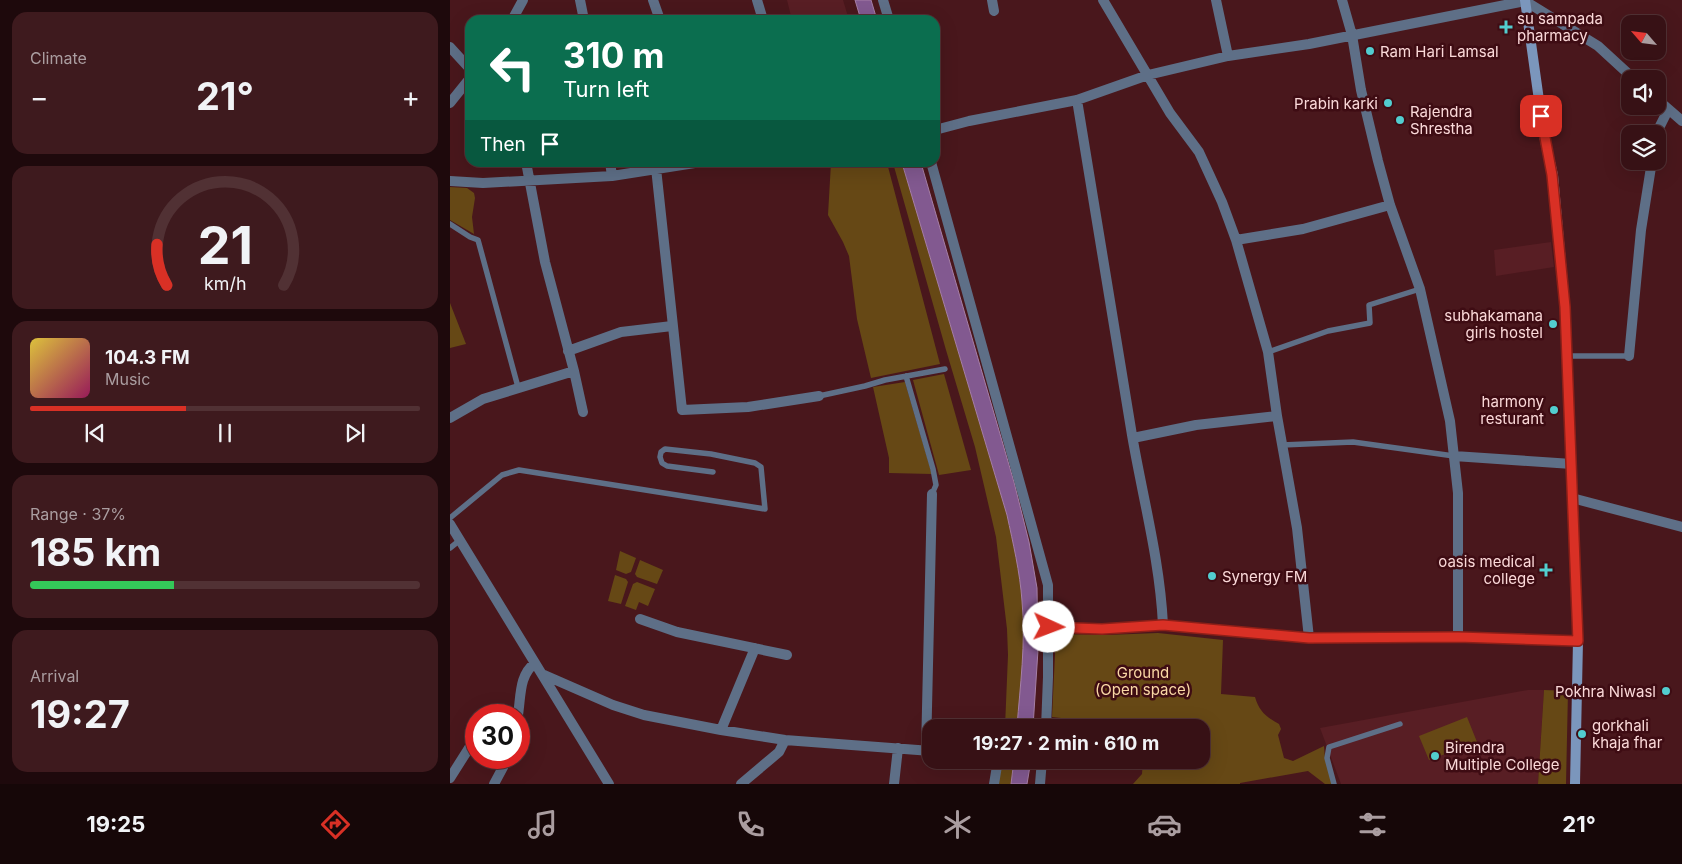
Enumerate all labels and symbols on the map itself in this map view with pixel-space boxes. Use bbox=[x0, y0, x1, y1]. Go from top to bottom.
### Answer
place label: su sampada pharmacy bbox=[1517, 9, 1603, 45]
north arrow bbox=[1621, 15, 1666, 60]
marker: su sampada pharmacy bbox=[1499, 20, 1513, 34]
place label: Ram Hari Lamsal bbox=[1380, 42, 1499, 61]
marker: Ram Hari Lamsal bbox=[1364, 45, 1376, 57]
place label: Prabin karki bbox=[1294, 94, 1378, 113]
pin bbox=[1520, 95, 1562, 137]
marker: Prabin karki bbox=[1382, 97, 1394, 109]
place label: Rajendra Shrestha bbox=[1410, 102, 1473, 138]
marker: Rajendra Shrestha bbox=[1394, 114, 1406, 126]
place label: subhakamana girls hostel bbox=[1444, 306, 1543, 342]
marker: subhakamana girls hostel bbox=[1547, 318, 1559, 330]
place label: harmony resturant bbox=[1480, 392, 1545, 428]
marker: harmony resturant bbox=[1548, 404, 1560, 416]
place label: oasis medical college bbox=[1438, 552, 1535, 588]
marker: oasis medical college bbox=[1539, 563, 1553, 577]
place label: Synergy FM bbox=[1222, 567, 1307, 586]
marker: Synergy FM bbox=[1206, 570, 1218, 582]
position arrow bbox=[1022, 600, 1074, 652]
park label: Ground (Open space) bbox=[1095, 663, 1191, 699]
place label: Pokhra Niwasl bbox=[1555, 682, 1656, 701]
marker: Pokhra Niwasl bbox=[1660, 685, 1672, 697]
speed limit sign: 30 bbox=[465, 704, 530, 769]
place label: gorkhali khaja fhar bbox=[1592, 716, 1663, 752]
marker: gorkhali khaja fhar bbox=[1576, 728, 1588, 740]
place label: Birendra Multiple College bbox=[1445, 738, 1560, 774]
marker: Birendra Multiple College bbox=[1429, 750, 1441, 762]

